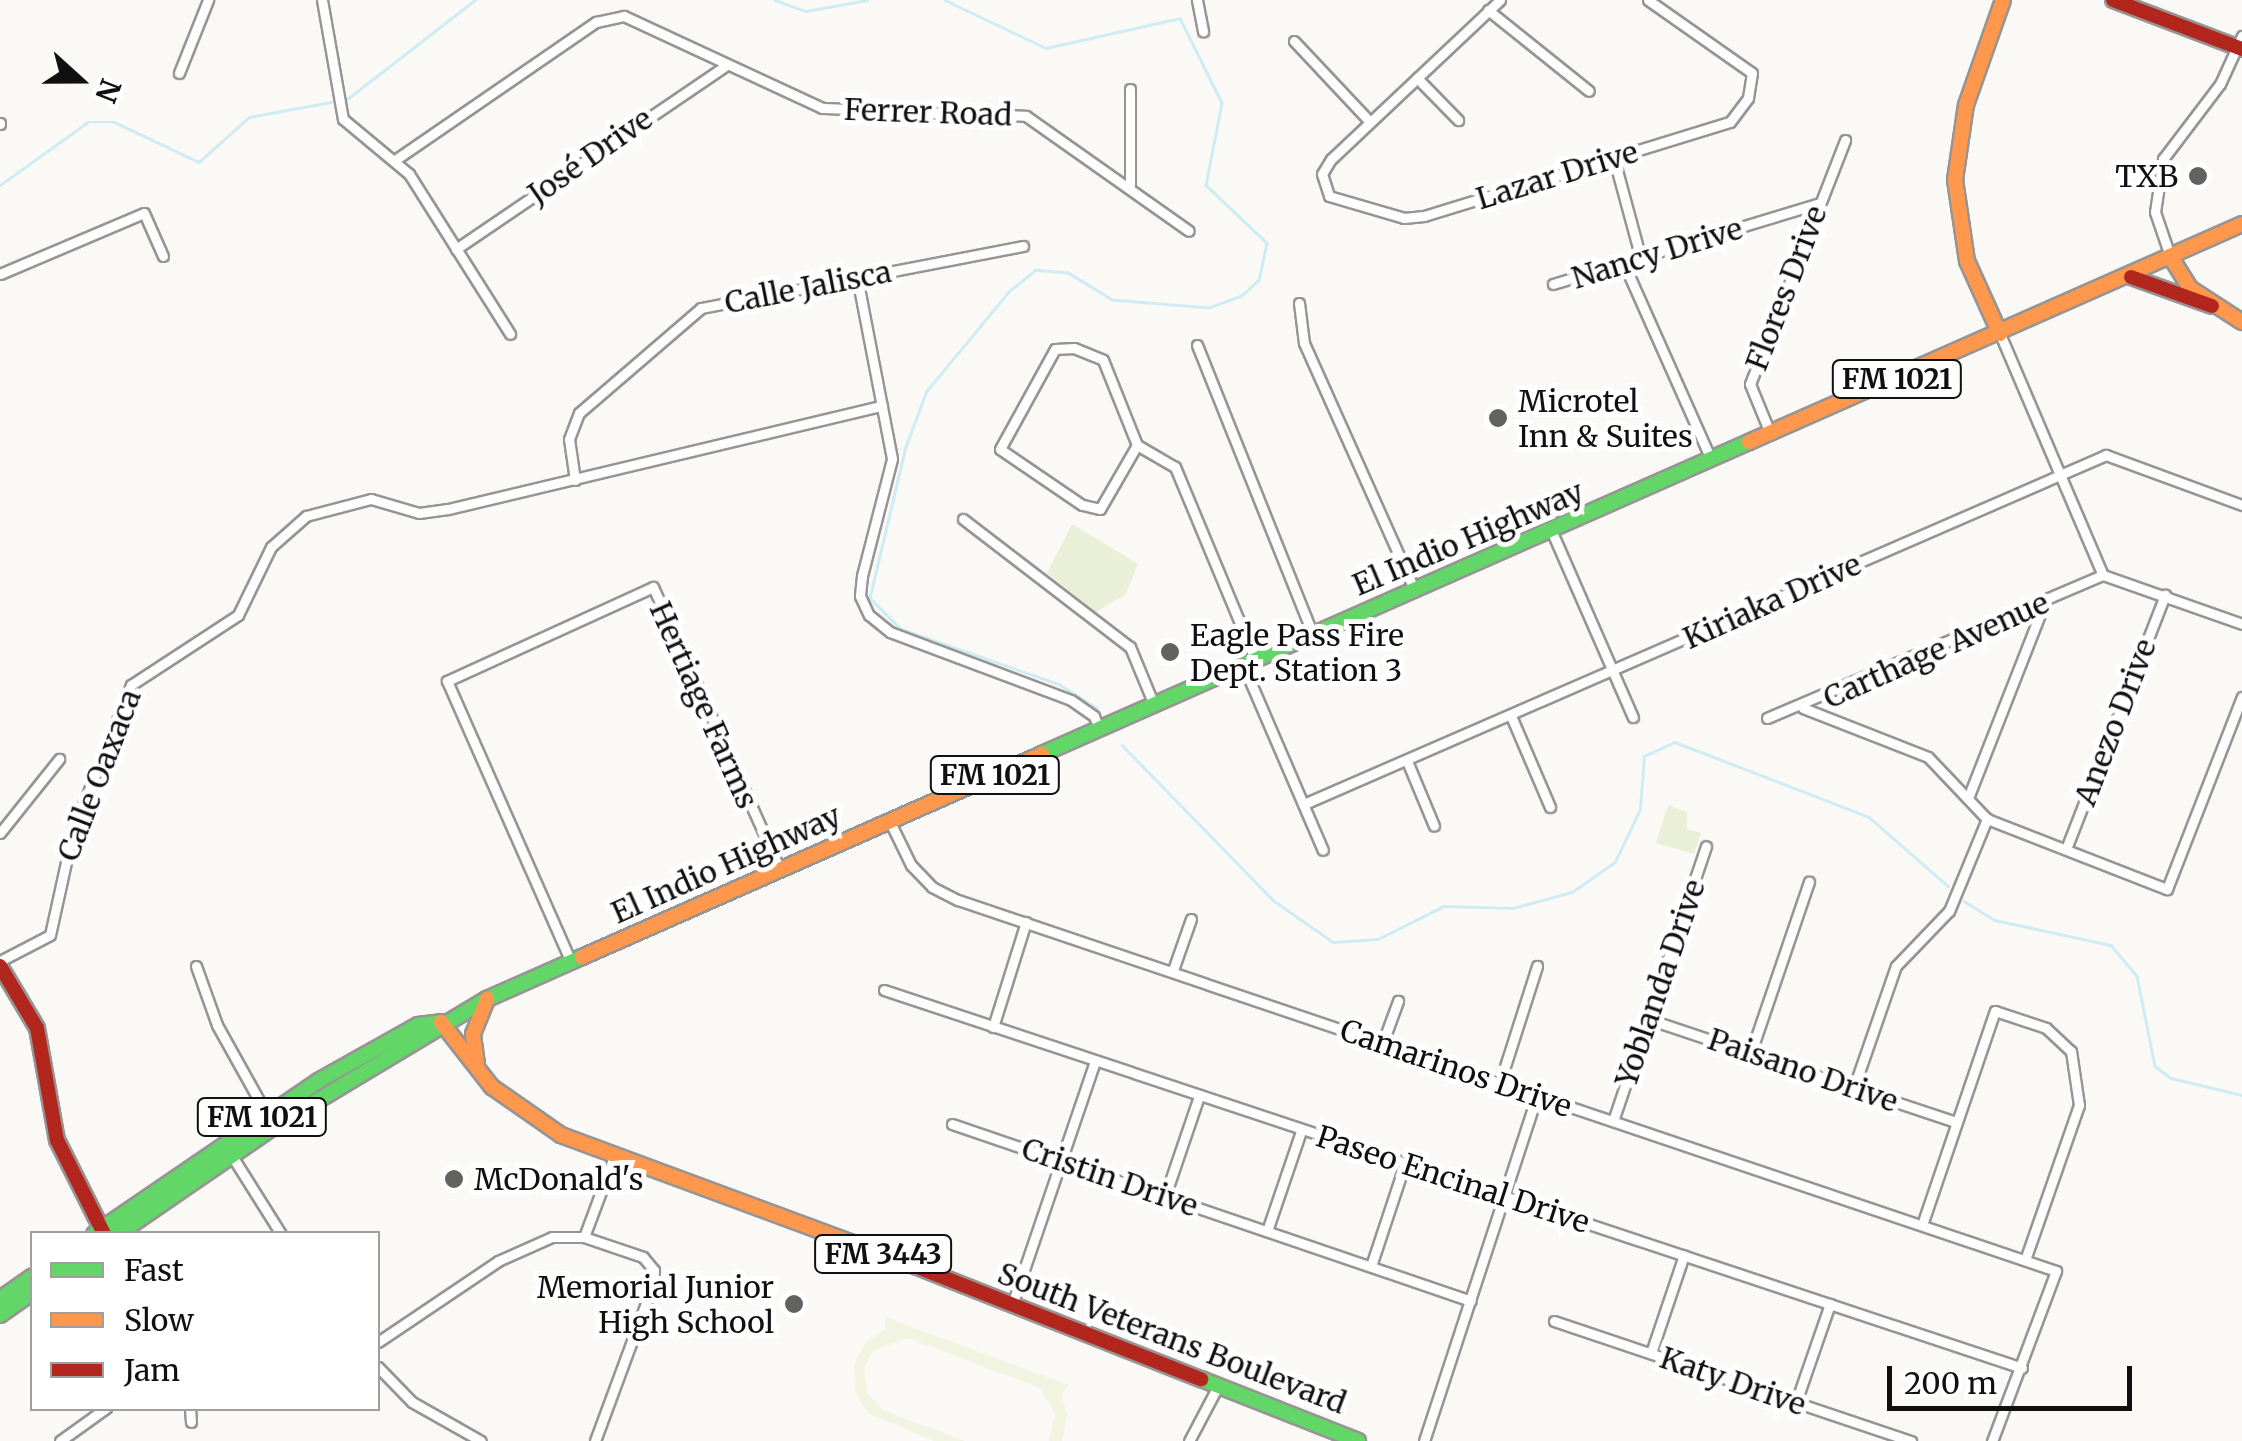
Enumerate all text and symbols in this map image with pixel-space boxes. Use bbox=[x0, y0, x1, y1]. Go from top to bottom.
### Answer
north arrow bbox=[30, 30, 130, 130]
text: N bbox=[87, 74, 129, 108]
street label: Ferrer Road bbox=[843, 91, 1013, 133]
street label: José Drive bbox=[521, 100, 659, 212]
street label: Lazar Drive bbox=[1472, 133, 1642, 217]
place label: TXB bbox=[2115, 158, 2178, 194]
marker: TXB bbox=[2187, 165, 2209, 187]
street label: Flores Drive bbox=[1738, 201, 1834, 375]
street label: Nancy Drive bbox=[1567, 210, 1747, 296]
street label: Calle Jalisca bbox=[722, 253, 894, 321]
road number: FM 1021 bbox=[1830, 356, 1964, 402]
place label: Microtel Inn & Suites bbox=[1518, 383, 1693, 454]
marker: Microtel Inn & Suites bbox=[1487, 407, 1509, 429]
street label: El Indio Highway bbox=[1347, 473, 1589, 603]
street label: Kiriaka Drive bbox=[1678, 546, 1866, 656]
street label: Carthage Avenue bbox=[1818, 584, 2054, 716]
street label: Hertiage Farms bbox=[642, 596, 766, 814]
place label: Eagle Pass Fire Dept. Station 3 bbox=[1190, 617, 1404, 688]
street label: Anezo Drive bbox=[2067, 634, 2163, 810]
marker: Eagle Pass Fire Dept. Station 3 bbox=[1159, 641, 1181, 663]
street label: Calle Oaxaca bbox=[50, 684, 148, 866]
road number: FM 1021 bbox=[928, 752, 1062, 798]
street label: El Indio Highway bbox=[606, 797, 846, 931]
street label: Yoblanda Drive bbox=[1608, 875, 1712, 1091]
street label: Camarinos Drive bbox=[1336, 1012, 1576, 1124]
street label: Paisano Drive bbox=[1703, 1021, 1903, 1119]
road number: FM 1021 bbox=[194, 1094, 330, 1140]
street label: Paseo Encinal Drive bbox=[1312, 1118, 1594, 1240]
street label: Cristin Drive bbox=[1017, 1130, 1203, 1224]
place label: McDonald's bbox=[474, 1161, 643, 1197]
marker: McDonald's bbox=[443, 1168, 465, 1190]
legend bbox=[30, 1231, 380, 1411]
road number: FM 3443 bbox=[813, 1231, 953, 1277]
text: Fast bbox=[124, 1251, 184, 1289]
street label: South Veterans Boulevard bbox=[993, 1255, 1351, 1421]
place label: Memorial Junior High School bbox=[537, 1269, 774, 1340]
marker: Memorial Junior High School bbox=[783, 1293, 805, 1315]
text: Slow bbox=[124, 1301, 194, 1339]
street label: Katy Drive bbox=[1655, 1339, 1811, 1423]
scale bar bbox=[1892, 1346, 2137, 1408]
text: Jam bbox=[124, 1351, 180, 1389]
text: 200 m bbox=[1904, 1364, 1997, 1402]

